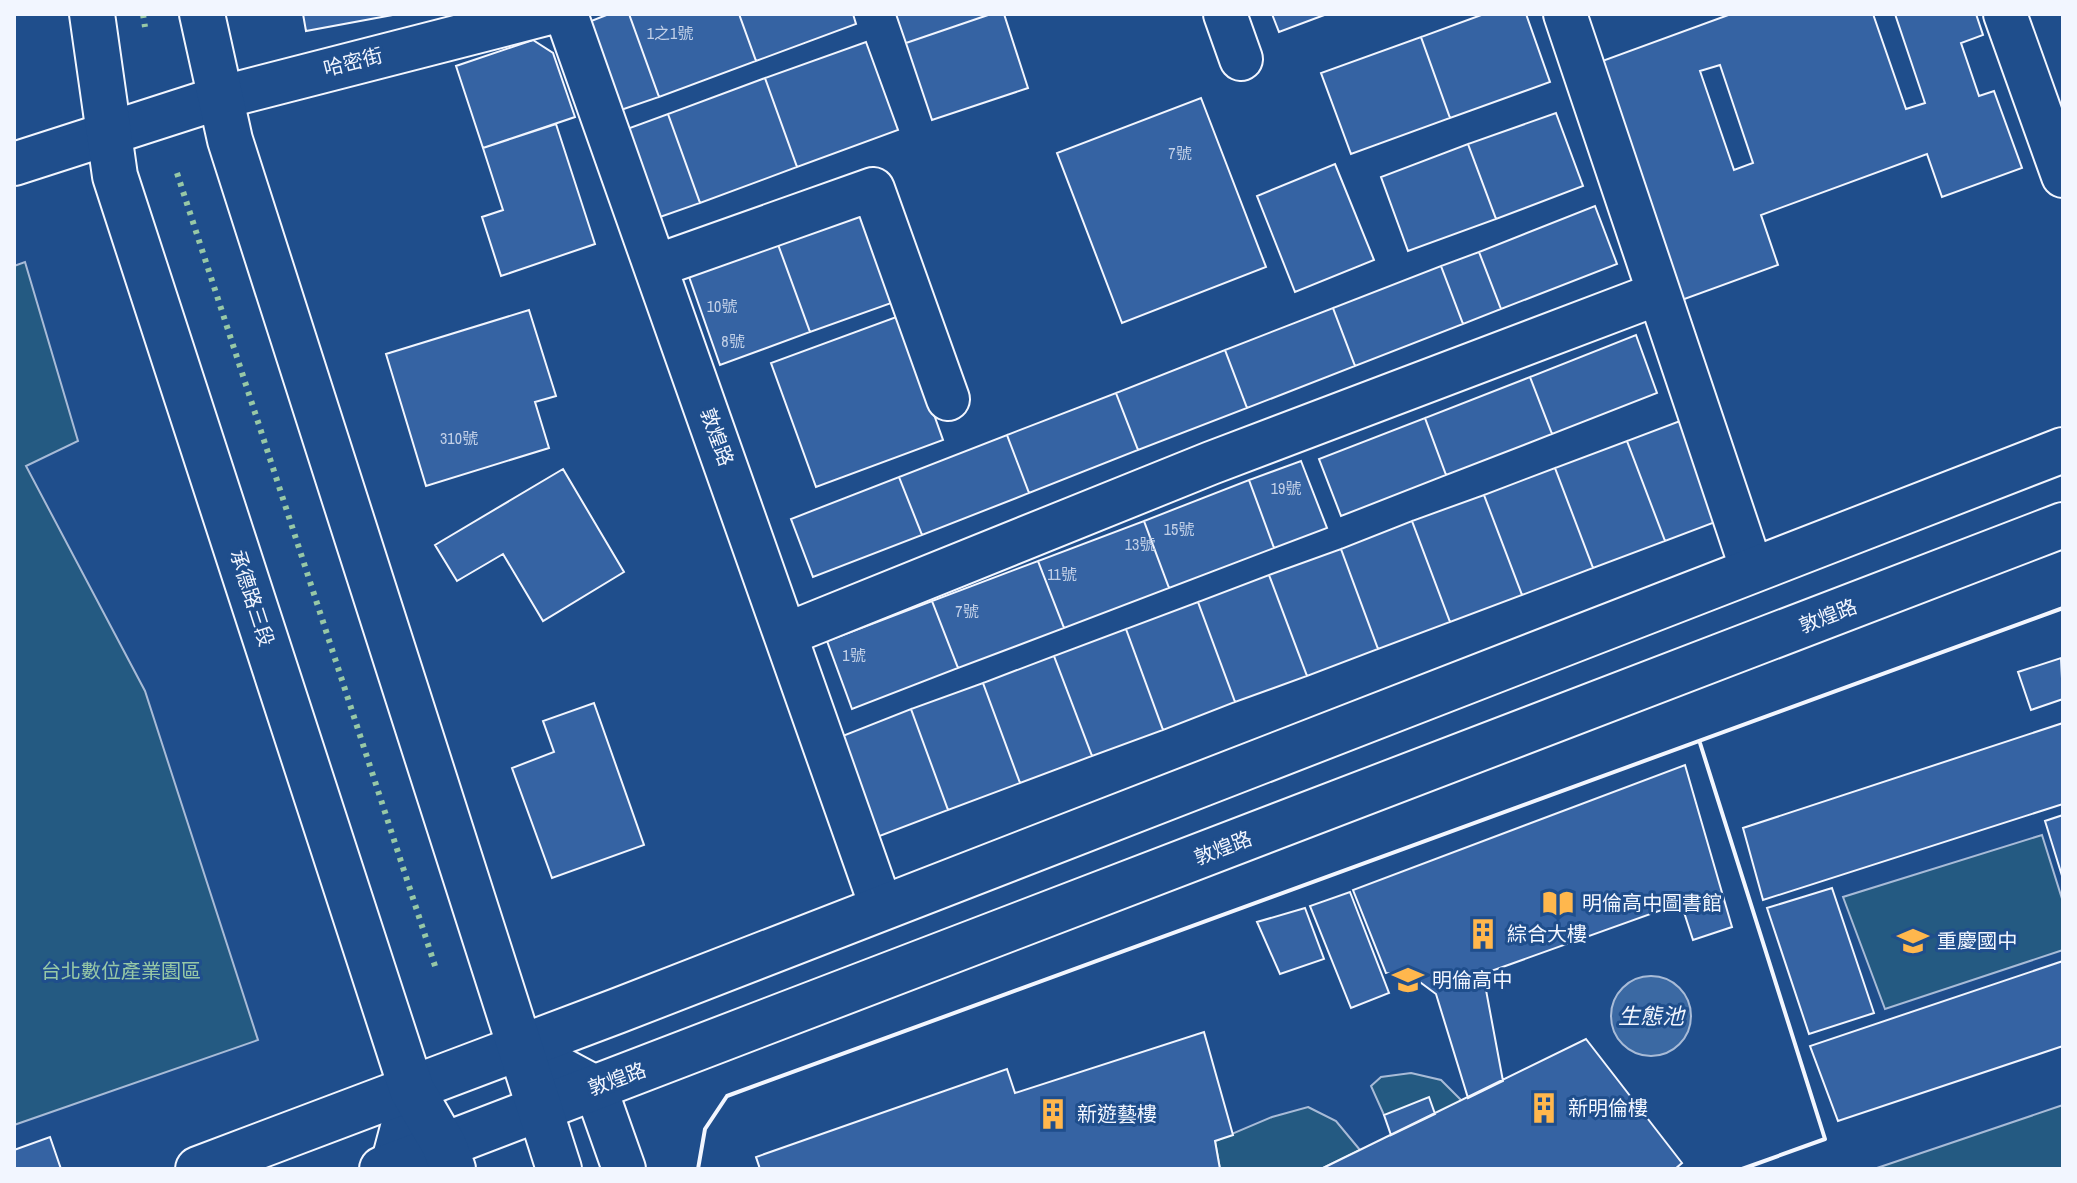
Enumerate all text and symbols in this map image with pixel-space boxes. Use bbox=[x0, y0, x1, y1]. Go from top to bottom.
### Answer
house number: 1之1號 bbox=[647, 22, 693, 44]
street label: 哈密街 bbox=[321, 41, 385, 82]
house number: 7號 bbox=[1168, 142, 1192, 164]
house number: 10號 bbox=[707, 295, 737, 317]
house number: 8號 bbox=[721, 330, 745, 352]
street label: 敦煌路 bbox=[695, 404, 740, 470]
house number: 310號 bbox=[440, 427, 478, 449]
house number: 19號 bbox=[1271, 477, 1301, 499]
house number: 15號 bbox=[1164, 518, 1194, 540]
house number: 13號 bbox=[1125, 533, 1155, 555]
street label: 承德路三段 bbox=[224, 546, 281, 650]
house number: 11號 bbox=[1047, 563, 1077, 585]
street label: 敦煌路 bbox=[1795, 592, 1861, 639]
house number: 7號 bbox=[955, 600, 979, 622]
house number: 1號 bbox=[842, 644, 866, 666]
street label: 敦煌路 bbox=[1190, 824, 1256, 871]
library icon: 明倫高中圖書館 bbox=[1541, 886, 1575, 920]
place label: 明倫高中圖書館 bbox=[1582, 889, 1722, 916]
building icon: 綜合大樓 bbox=[1466, 917, 1500, 951]
place label: 綜合大樓 bbox=[1507, 920, 1587, 947]
school or university icon: 重慶國中 bbox=[1896, 924, 1930, 958]
place label: 重慶國中 bbox=[1937, 927, 2017, 954]
park label: 台北數位產業園區 bbox=[41, 957, 201, 984]
school or university icon: 明倫高中 bbox=[1391, 963, 1425, 997]
place label: 明倫高中 bbox=[1432, 966, 1512, 993]
water label: 生態池 bbox=[1618, 1001, 1686, 1031]
street label: 敦煌路 bbox=[584, 1056, 650, 1101]
building icon: 新明倫樓 bbox=[1527, 1091, 1561, 1125]
place label: 新明倫樓 bbox=[1568, 1094, 1648, 1121]
building icon: 新遊藝樓 bbox=[1036, 1097, 1070, 1131]
place label: 新遊藝樓 bbox=[1077, 1100, 1157, 1127]

